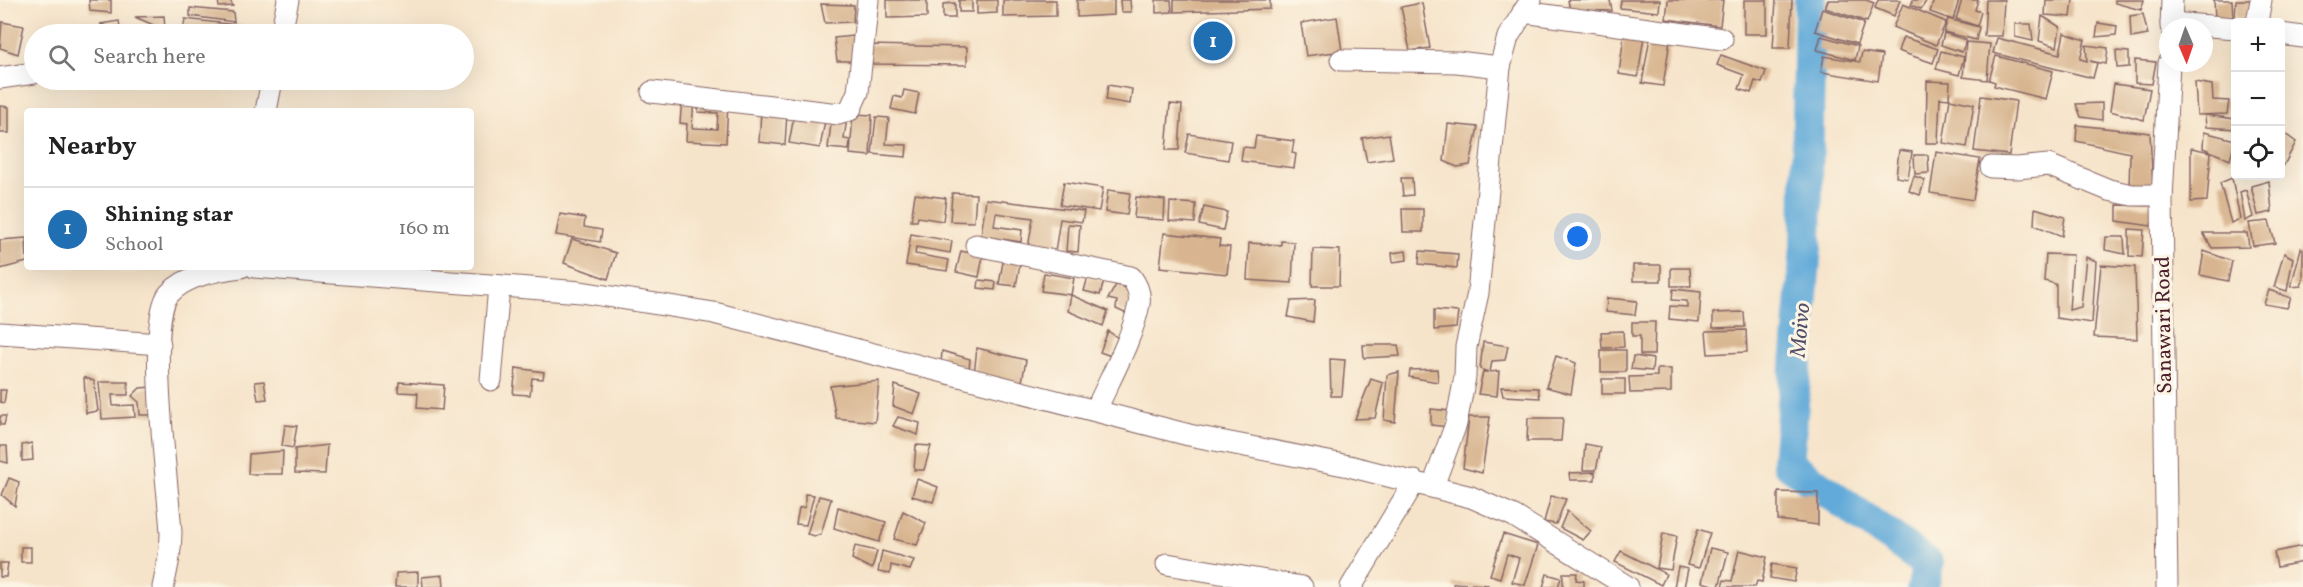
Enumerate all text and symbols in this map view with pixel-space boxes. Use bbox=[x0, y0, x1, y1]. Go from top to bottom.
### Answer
pin: 1 bbox=[1194, 18, 1232, 63]
north arrow bbox=[2159, 18, 2213, 72]
map controls bbox=[2231, 18, 2285, 180]
button: + bbox=[2231, 18, 2285, 72]
search box bbox=[24, 24, 474, 90]
icon: search bbox=[45, 41, 78, 74]
text: Search here bbox=[93, 42, 206, 73]
button: − bbox=[2231, 72, 2285, 126]
button: locate bbox=[2231, 126, 2285, 180]
text: Nearby bbox=[48, 129, 137, 165]
text: Shining star bbox=[105, 200, 233, 231]
text: 1 bbox=[63, 215, 72, 243]
text: 160 m bbox=[398, 215, 450, 243]
your location bbox=[1563, 222, 1592, 251]
text: School bbox=[105, 231, 163, 259]
street label: Sanawari Road bbox=[2149, 256, 2180, 394]
water label: Moivo bbox=[1784, 302, 1819, 360]

